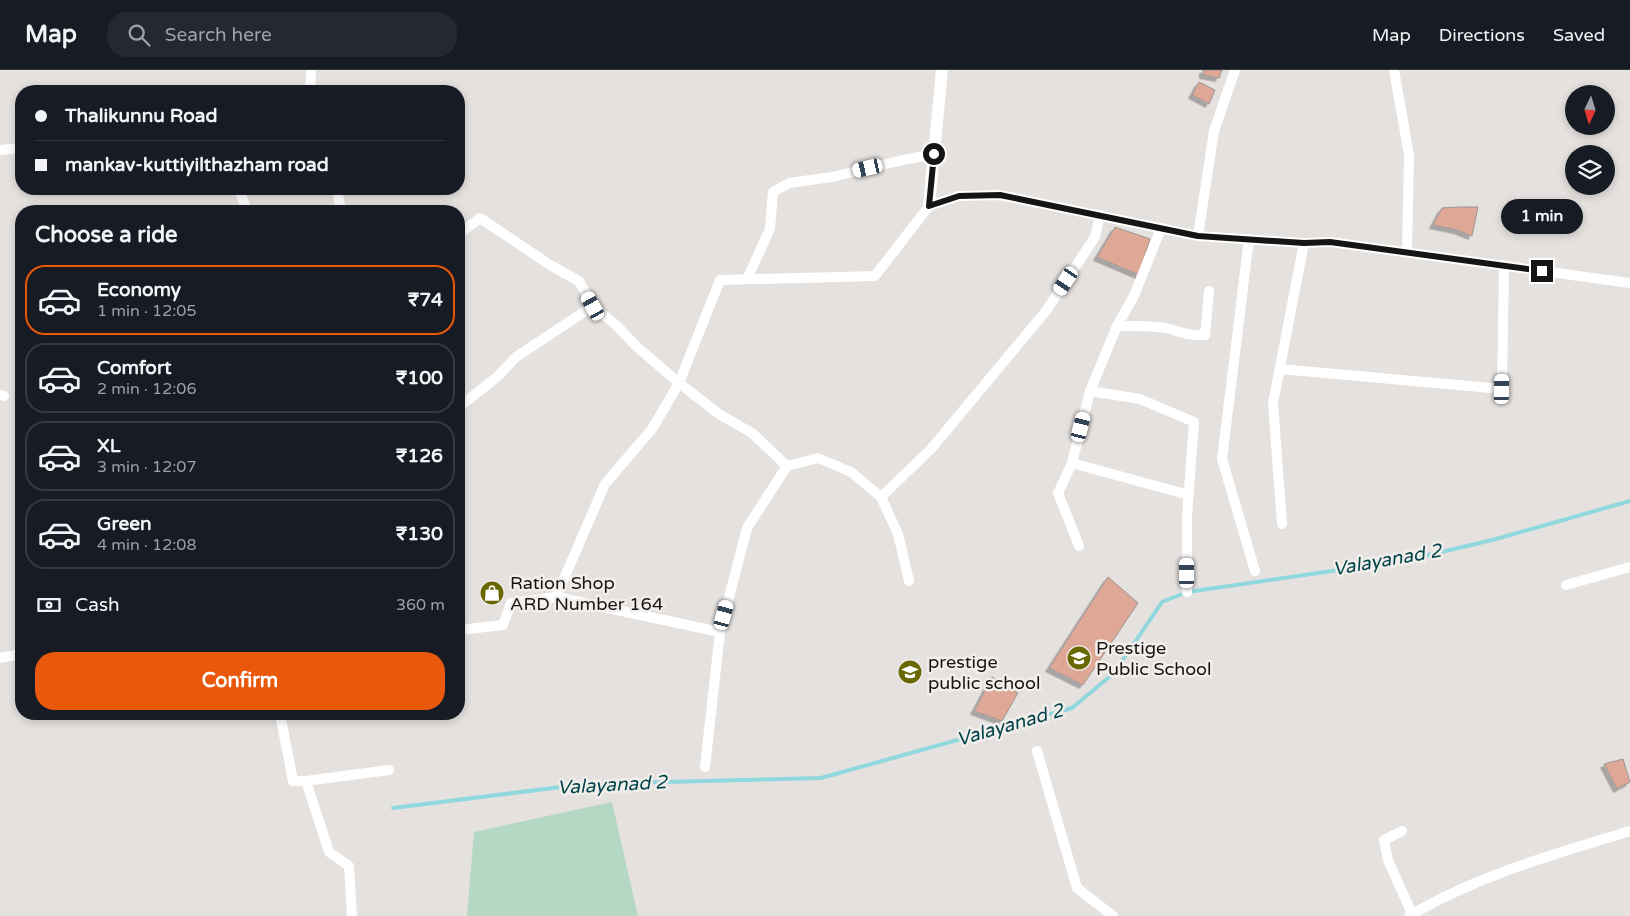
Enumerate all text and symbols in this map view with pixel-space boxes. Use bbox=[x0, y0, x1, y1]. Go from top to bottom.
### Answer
search box bbox=[107, 12, 457, 57]
text: Map bbox=[25, 20, 77, 49]
icon: search bbox=[125, 21, 153, 49]
text: Search here bbox=[165, 24, 272, 46]
text: Map bbox=[1372, 24, 1411, 46]
text: Directions bbox=[1439, 24, 1525, 46]
text: Saved bbox=[1553, 24, 1605, 46]
north arrow bbox=[1565, 85, 1615, 135]
map controls bbox=[1565, 85, 1615, 195]
text: Thalikunnu Road bbox=[65, 105, 217, 127]
route start bbox=[923, 143, 945, 165]
button: layers bbox=[1565, 145, 1615, 195]
text: mankav-kuttiyilthazham road bbox=[65, 154, 329, 176]
car bbox=[851, 157, 884, 179]
callout: 1 min bbox=[1501, 198, 1583, 234]
text: 1 min bbox=[1521, 206, 1563, 226]
text: Choose a ride bbox=[35, 222, 178, 248]
route end bbox=[1531, 260, 1553, 282]
car bbox=[1051, 264, 1080, 298]
icon: car bbox=[37, 278, 82, 323]
text: Economy bbox=[97, 279, 181, 301]
text: ₹74 bbox=[408, 289, 443, 311]
car bbox=[579, 289, 606, 323]
text: 1 min · 12:05 bbox=[97, 301, 196, 321]
icon: car bbox=[37, 356, 82, 401]
text: Comfort bbox=[97, 357, 171, 379]
text: ₹100 bbox=[396, 367, 443, 389]
car bbox=[1494, 374, 1509, 404]
text: 2 min · 12:06 bbox=[97, 379, 196, 399]
car bbox=[1070, 411, 1091, 443]
icon: car bbox=[37, 434, 82, 479]
text: XL bbox=[97, 435, 121, 457]
text: ₹126 bbox=[396, 445, 443, 467]
text: 3 min · 12:07 bbox=[97, 457, 196, 477]
icon: car bbox=[37, 512, 82, 557]
text: Green bbox=[97, 513, 151, 535]
text: ₹130 bbox=[396, 523, 443, 545]
text: 4 min · 12:08 bbox=[97, 535, 196, 555]
water label: Valayanad 2 bbox=[1331, 539, 1445, 580]
car bbox=[1179, 558, 1194, 588]
place label: Ration Shop ARD Number 164 bbox=[510, 572, 663, 615]
shop icon: Ration Shop ARD Number 164 bbox=[479, 580, 505, 606]
icon: cash bbox=[35, 591, 63, 619]
text: Cash bbox=[75, 594, 120, 616]
text: 360 m bbox=[396, 595, 445, 615]
car bbox=[712, 599, 735, 631]
place label: Prestige Public School bbox=[1096, 637, 1212, 680]
school or university icon: Prestige Public School bbox=[1066, 645, 1092, 671]
place label: prestige public school bbox=[928, 651, 1040, 694]
button: Confirm bbox=[35, 652, 445, 710]
school or university icon: prestige public school bbox=[897, 659, 923, 685]
water label: Valayanad 2 bbox=[954, 699, 1068, 751]
water label: Valayanad 2 bbox=[557, 771, 670, 799]

